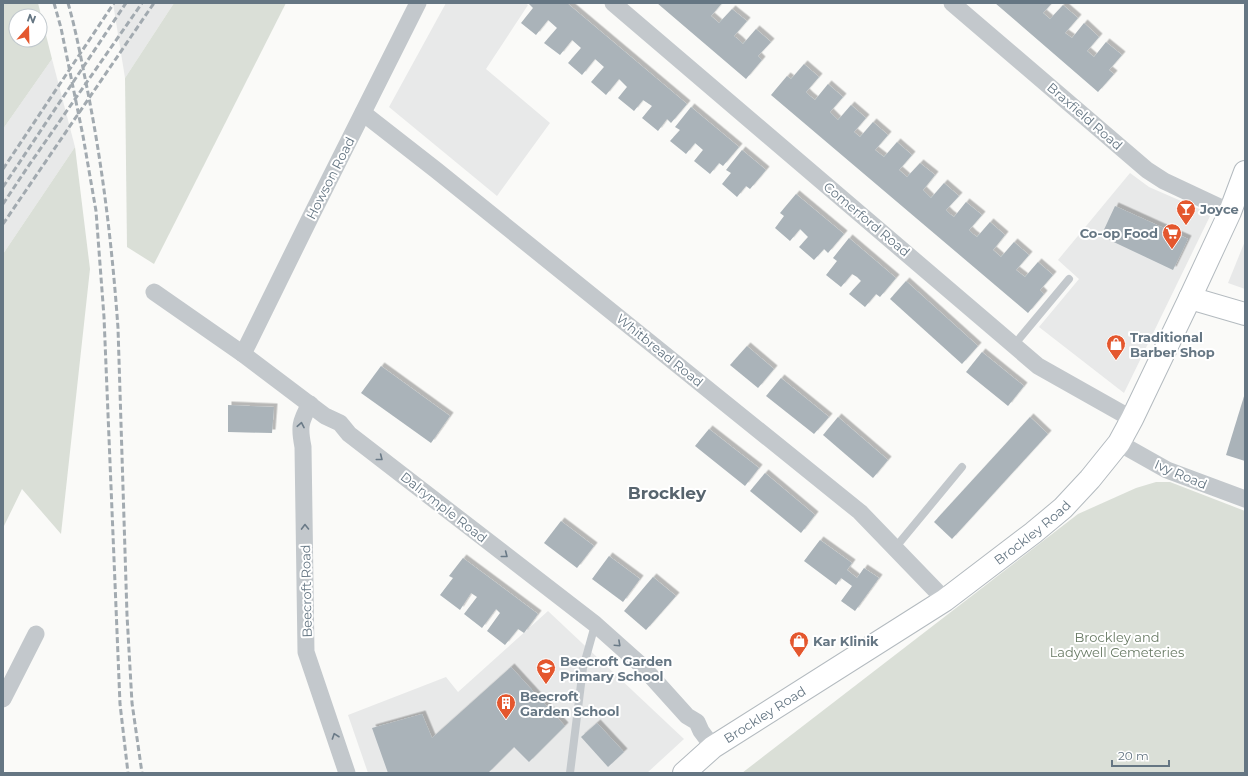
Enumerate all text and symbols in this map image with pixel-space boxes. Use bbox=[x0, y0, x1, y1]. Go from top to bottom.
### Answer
north arrow bbox=[8, 8, 48, 48]
text: N bbox=[25, 11, 38, 27]
street label: Braxfield Road bbox=[1044, 79, 1126, 153]
street label: Howson Road bbox=[302, 134, 358, 222]
street label: Comerford Road bbox=[821, 178, 913, 260]
bar icon: Joyce bbox=[1175, 198, 1197, 226]
place label: Joyce bbox=[1199, 201, 1239, 217]
supermarket icon: Co-op Food bbox=[1161, 222, 1183, 250]
place label: Co-op Food bbox=[1080, 225, 1158, 241]
street label: Whitbread Road bbox=[613, 310, 707, 390]
place label: Traditional Barber Shop bbox=[1130, 329, 1215, 360]
shop icon: Traditional Barber Shop bbox=[1105, 333, 1127, 361]
one-way arrow bbox=[297, 422, 305, 428]
one-way arrow bbox=[376, 454, 383, 461]
street label: Ivy Road bbox=[1152, 456, 1210, 492]
street label: Dalrymple Road bbox=[398, 468, 490, 546]
district label: Brockley bbox=[628, 483, 707, 503]
street label: Brockley Road bbox=[991, 497, 1074, 568]
one-way arrow bbox=[301, 524, 309, 530]
street label: Beecroft Road bbox=[297, 544, 315, 638]
one-way arrow bbox=[501, 550, 508, 557]
park label: Brockley and Ladywell Cemeteries bbox=[1050, 629, 1184, 660]
shop icon: Kar Klinik bbox=[788, 630, 810, 658]
place label: Kar Klinik bbox=[813, 633, 879, 649]
one-way arrow bbox=[613, 639, 621, 647]
place label: Beecroft Garden Primary School bbox=[560, 653, 672, 684]
school or university icon: Beecroft Garden Primary School bbox=[535, 657, 557, 685]
street label: Brockley Road bbox=[721, 682, 808, 746]
place label: Beecroft Garden School bbox=[520, 688, 619, 719]
building icon: Beecroft Garden School bbox=[495, 692, 517, 720]
one-way arrow bbox=[331, 733, 340, 740]
scale bar bbox=[1112, 742, 1169, 768]
text: 20 m bbox=[1118, 748, 1149, 763]

